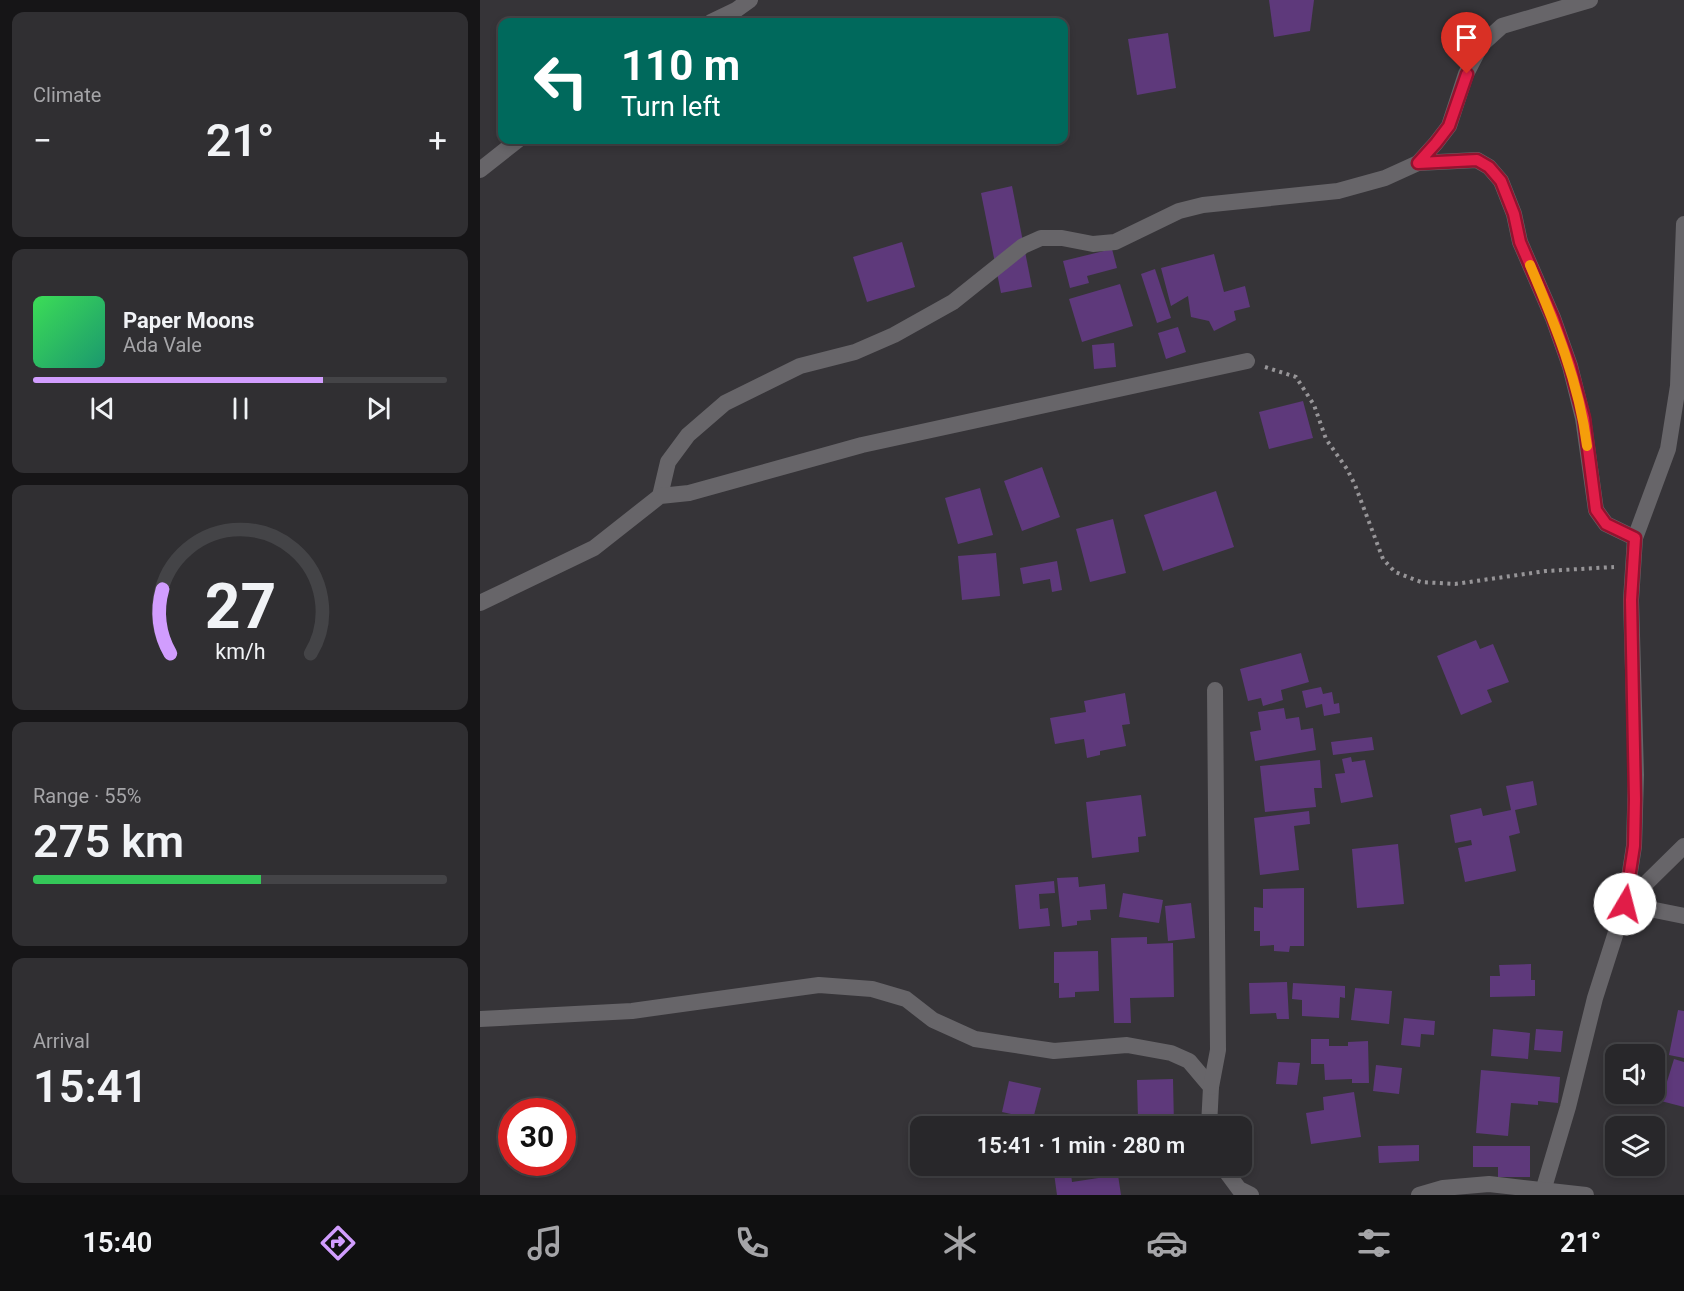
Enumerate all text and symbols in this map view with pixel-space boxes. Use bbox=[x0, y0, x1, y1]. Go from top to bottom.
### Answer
pin bbox=[1441, 12, 1492, 74]
icon: arrive bbox=[1450, 21, 1483, 54]
text: 110 m bbox=[621, 41, 740, 90]
icon: left bbox=[522, 42, 600, 120]
text: Climate bbox=[33, 83, 101, 107]
text: Turn left bbox=[621, 91, 721, 123]
text: 21° bbox=[206, 114, 274, 167]
text: − bbox=[33, 121, 52, 160]
text: + bbox=[428, 121, 447, 160]
text: Paper Moons bbox=[123, 308, 254, 333]
text: Ada Vale bbox=[123, 333, 202, 357]
icon: previous bbox=[86, 392, 119, 425]
icon: pause bbox=[224, 392, 257, 425]
icon: next bbox=[362, 392, 395, 425]
text: 27 bbox=[204, 571, 276, 644]
text: km/h bbox=[215, 640, 265, 665]
text: Range · 55% bbox=[33, 784, 141, 808]
text: 275 km bbox=[33, 815, 184, 868]
position arrow bbox=[1593, 872, 1657, 936]
text: Arrival bbox=[33, 1029, 90, 1053]
map controls bbox=[1605, 1044, 1665, 1176]
button: sound bbox=[1605, 1044, 1665, 1104]
text: 15:41 bbox=[33, 1060, 148, 1113]
speed limit sign: 30 bbox=[498, 1098, 576, 1176]
button: layers bbox=[1605, 1116, 1665, 1176]
text: 15:41 · 1 min · 280 m bbox=[977, 1133, 1185, 1158]
icon: directions bbox=[317, 1222, 359, 1264]
icon: music bbox=[524, 1222, 566, 1264]
icon: phone bbox=[731, 1222, 773, 1264]
icon: climate bbox=[939, 1222, 981, 1264]
icon: car bbox=[1146, 1222, 1188, 1264]
icon: filters bbox=[1353, 1222, 1395, 1264]
text: 15:40 bbox=[83, 1227, 152, 1259]
text: 21° bbox=[1560, 1227, 1601, 1259]

